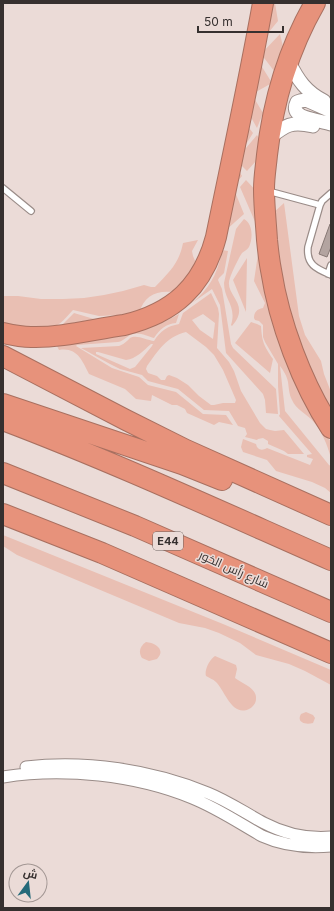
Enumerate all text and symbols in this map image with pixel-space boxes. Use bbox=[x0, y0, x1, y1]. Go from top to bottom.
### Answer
scale bar bbox=[198, 8, 283, 34]
text: 50 m bbox=[204, 14, 233, 29]
road number: E44 bbox=[153, 532, 183, 550]
street label: شارع رأس الخور bbox=[195, 547, 271, 592]
north arrow bbox=[8, 863, 48, 903]
text: ش bbox=[22, 865, 39, 882]

